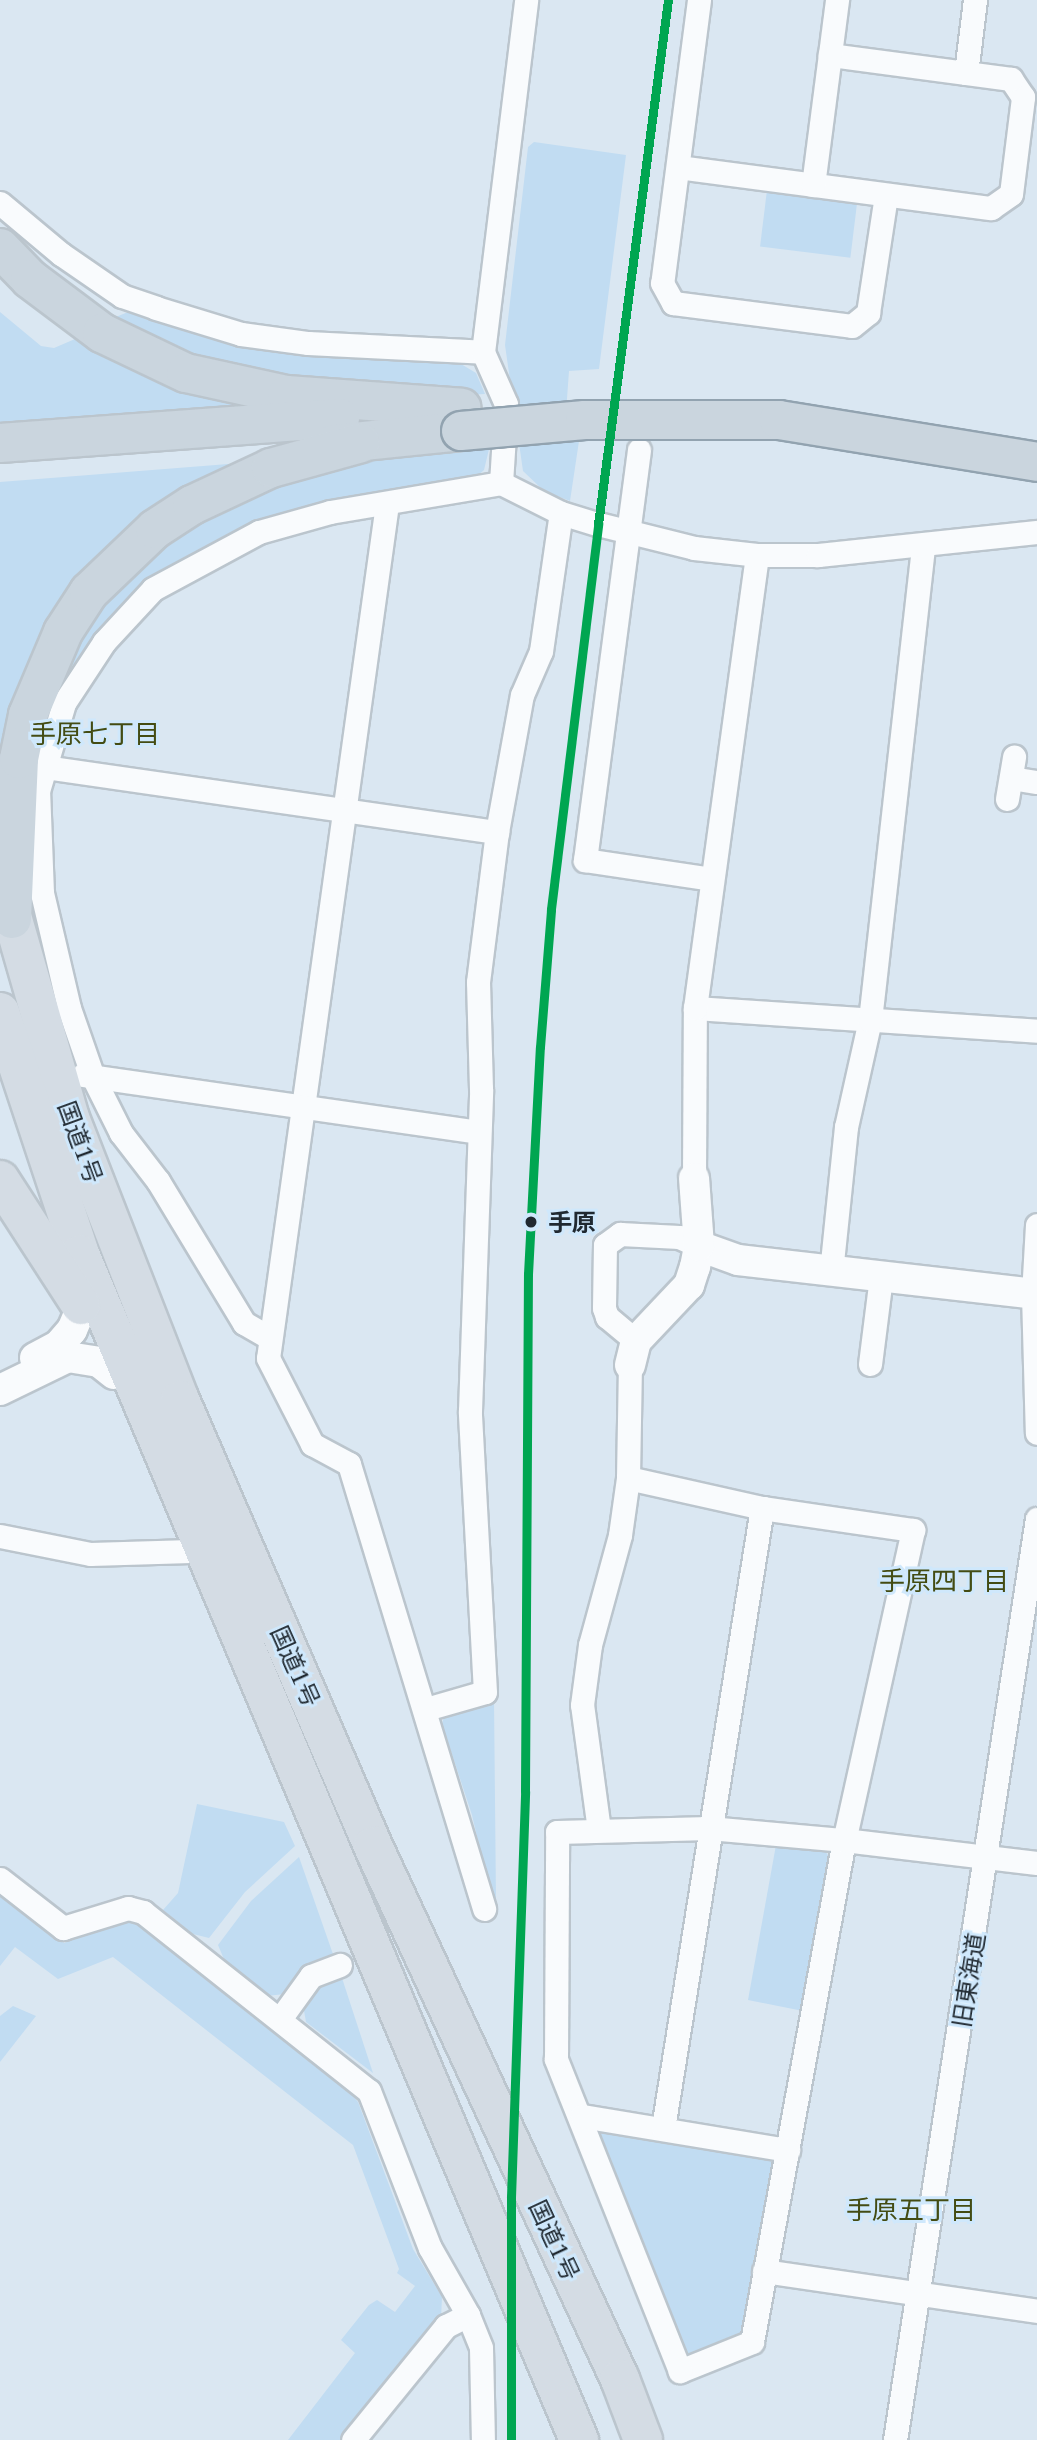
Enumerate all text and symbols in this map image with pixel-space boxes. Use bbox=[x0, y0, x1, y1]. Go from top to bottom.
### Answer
district label: 手原七丁目 bbox=[30, 718, 160, 750]
street label: 国道1号 bbox=[53, 1097, 109, 1187]
place label: 手原 bbox=[548, 1208, 596, 1236]
marker: 手原 bbox=[520, 1211, 542, 1233]
district label: 手原四丁目 bbox=[879, 1565, 1009, 1597]
street label: 国道1号 bbox=[265, 1621, 327, 1711]
street label: 旧東海道 bbox=[946, 1930, 990, 2030]
district label: 手原五丁目 bbox=[846, 2194, 976, 2226]
street label: 国道1号 bbox=[524, 2195, 586, 2285]

